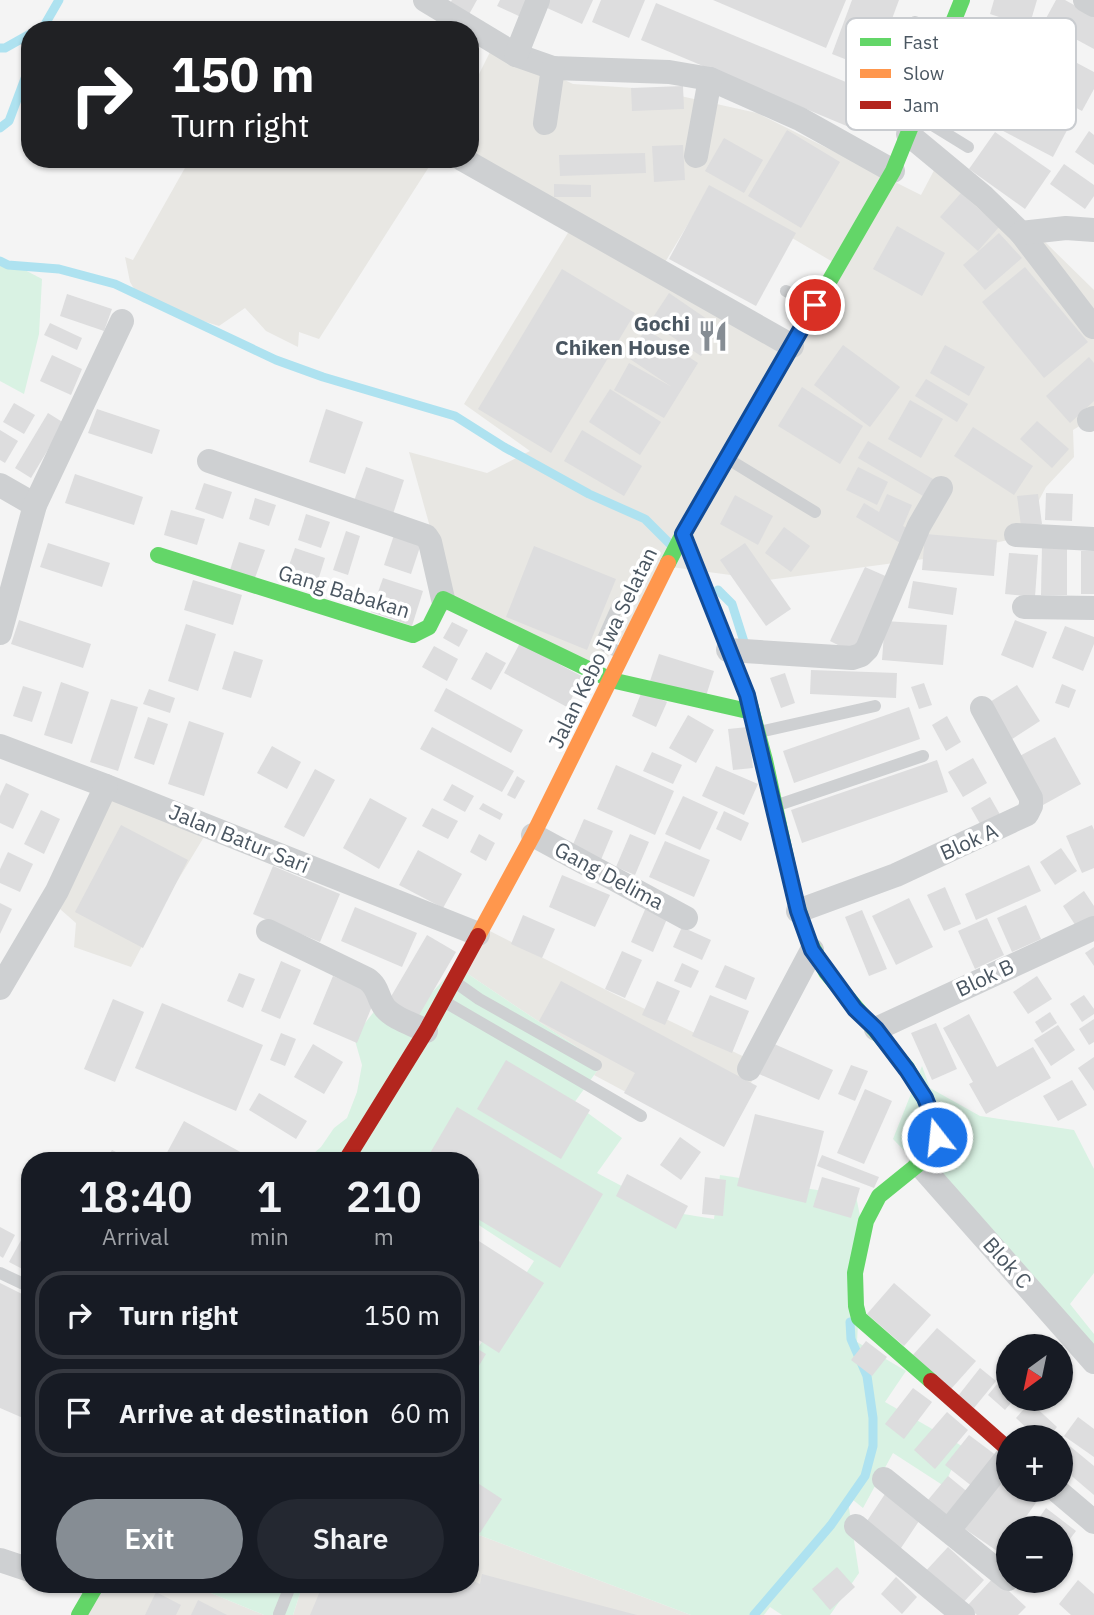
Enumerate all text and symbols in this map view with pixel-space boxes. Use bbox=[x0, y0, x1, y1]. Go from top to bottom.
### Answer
legend bbox=[846, 18, 1076, 130]
text: Fast bbox=[903, 30, 939, 54]
text: 150 m bbox=[171, 42, 315, 105]
icon: right bbox=[56, 49, 147, 140]
text: Slow bbox=[903, 61, 944, 85]
text: Jam bbox=[903, 93, 939, 117]
text: Turn right bbox=[171, 104, 309, 146]
pin bbox=[785, 275, 845, 335]
icon: arrive bbox=[796, 286, 834, 324]
place label: Gochi Chiken House bbox=[555, 309, 690, 361]
restaurant icon: Gochi Chiken House bbox=[696, 319, 730, 353]
street label: Jalan Kebo Iwa Selatan bbox=[541, 542, 663, 753]
street label: Gang Babakan bbox=[275, 558, 414, 624]
street label: Jalan Batur Sari bbox=[165, 797, 314, 879]
street label: Blok A bbox=[935, 816, 1002, 866]
street label: Gang Delima bbox=[550, 835, 669, 916]
street label: Blok B bbox=[951, 952, 1018, 1003]
position arrow bbox=[900, 1100, 974, 1174]
text: 18:40 bbox=[78, 1169, 193, 1224]
text: 1 bbox=[257, 1169, 282, 1224]
text: 210 bbox=[346, 1169, 422, 1224]
text: Arrival bbox=[102, 1221, 169, 1251]
text: min bbox=[250, 1221, 289, 1251]
text: m bbox=[374, 1221, 394, 1251]
street label: Blok C bbox=[977, 1231, 1038, 1294]
icon: right bbox=[60, 1296, 98, 1334]
text: Turn right bbox=[119, 1298, 238, 1332]
text: 150 m bbox=[364, 1298, 440, 1332]
north arrow bbox=[996, 1334, 1073, 1410]
map controls bbox=[996, 1334, 1073, 1593]
icon: arrive bbox=[60, 1394, 98, 1432]
text: Arrive at destination bbox=[119, 1396, 369, 1430]
text: 60 m bbox=[390, 1396, 450, 1430]
button: + bbox=[996, 1425, 1073, 1502]
button: Exit bbox=[56, 1499, 243, 1579]
button: Share bbox=[257, 1499, 444, 1579]
button: − bbox=[996, 1516, 1073, 1593]

